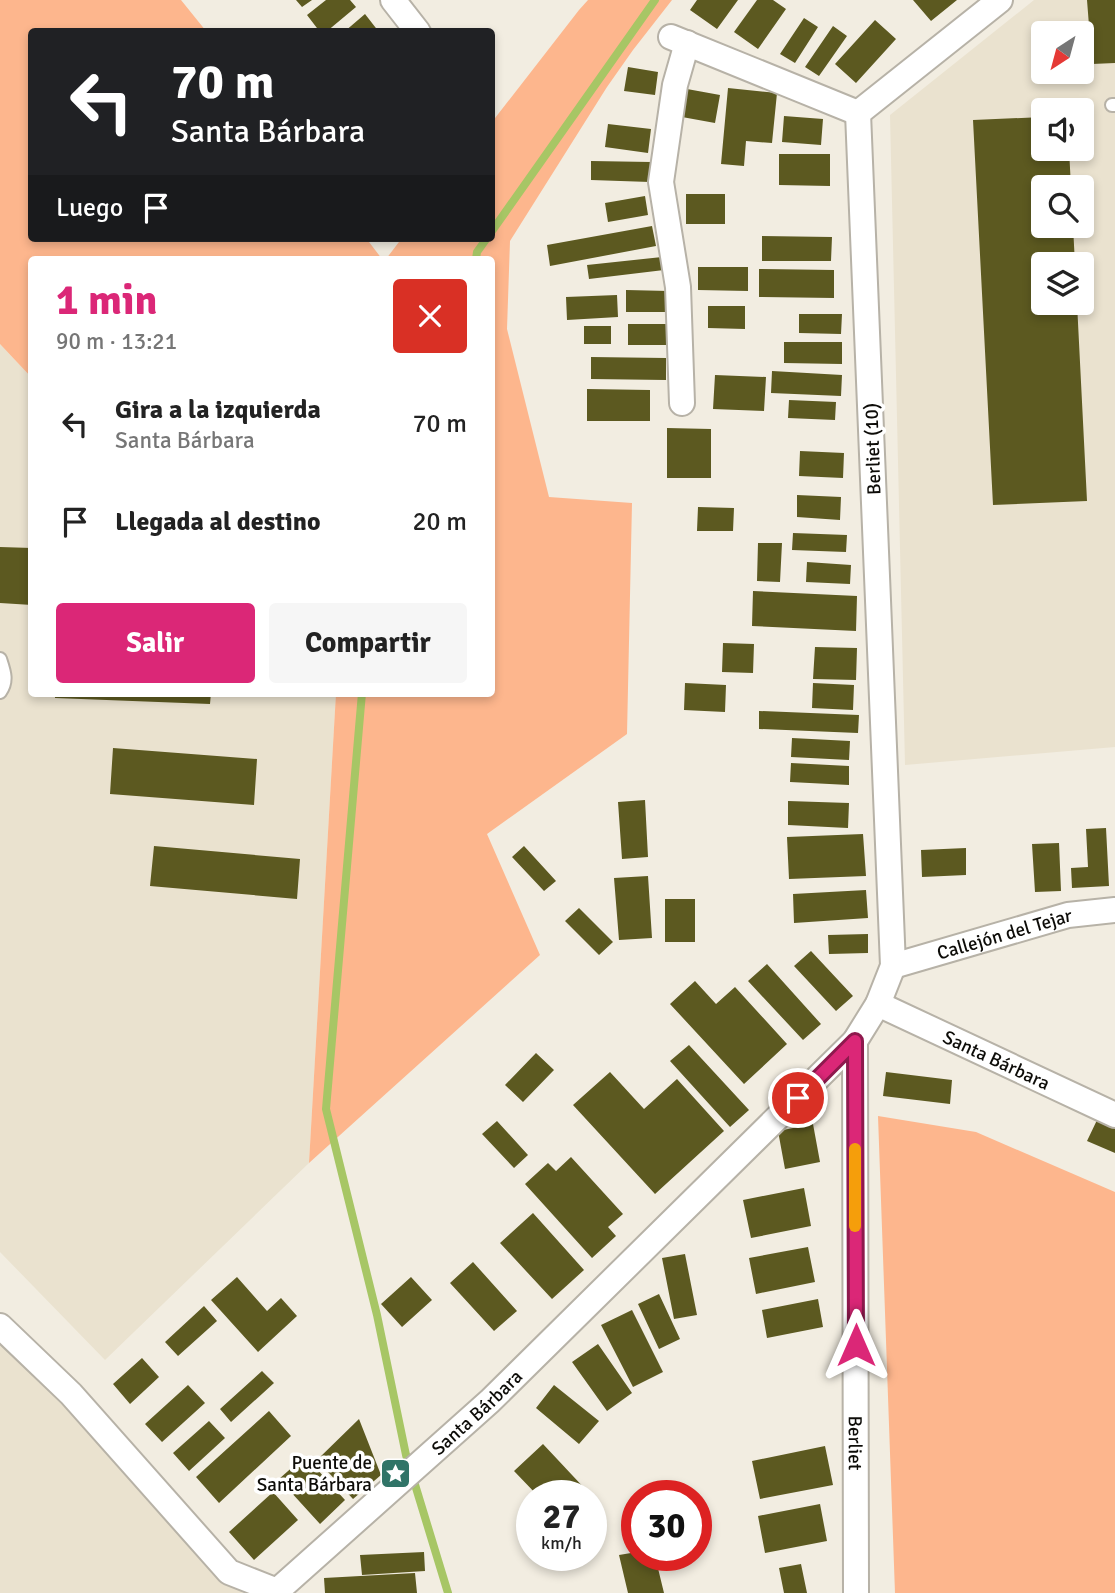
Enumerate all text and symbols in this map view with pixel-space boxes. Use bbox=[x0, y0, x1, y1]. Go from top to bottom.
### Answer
north arrow bbox=[1031, 21, 1094, 84]
map controls bbox=[1031, 21, 1094, 315]
text: 70 m bbox=[171, 52, 274, 112]
icon: left bbox=[56, 56, 147, 147]
button: sound bbox=[1031, 98, 1094, 161]
text: Santa Bárbara bbox=[171, 112, 365, 151]
button: search bbox=[1031, 175, 1094, 238]
icon: arrive bbox=[137, 189, 175, 227]
text: Luego bbox=[56, 192, 123, 224]
button: layers bbox=[1031, 252, 1094, 315]
text: 1 min bbox=[56, 275, 157, 326]
button: close bbox=[393, 279, 467, 353]
text: 90 m · 13:21 bbox=[56, 327, 177, 356]
text: Gira a la izquierda bbox=[115, 394, 321, 426]
street label: Berliet (10) bbox=[859, 403, 887, 495]
icon: left bbox=[56, 405, 94, 443]
text: 70 m bbox=[412, 408, 467, 440]
text: Santa Bárbara bbox=[115, 426, 255, 455]
icon: arrive bbox=[56, 503, 94, 541]
text: Llegada al destino bbox=[115, 506, 321, 538]
text: 20 m bbox=[412, 506, 467, 538]
button: Salir bbox=[56, 603, 255, 683]
button: Compartir bbox=[269, 603, 467, 683]
street label: Callejón del Tejar bbox=[934, 904, 1073, 966]
street label: Santa Bárbara bbox=[939, 1025, 1054, 1096]
pin bbox=[768, 1068, 828, 1128]
icon: arrive bbox=[779, 1079, 817, 1117]
position arrow bbox=[819, 1308, 893, 1382]
street label: Santa Bárbara bbox=[427, 1365, 528, 1461]
street label: Berliet bbox=[843, 1416, 867, 1471]
place label: Puente de Santa Bárbara bbox=[257, 1451, 372, 1497]
place icon: Puente de Santa Bárbara bbox=[378, 1456, 412, 1490]
speed limit sign: 30 bbox=[621, 1480, 712, 1571]
text: 27 bbox=[543, 1495, 580, 1538]
text: km/h bbox=[541, 1532, 582, 1554]

